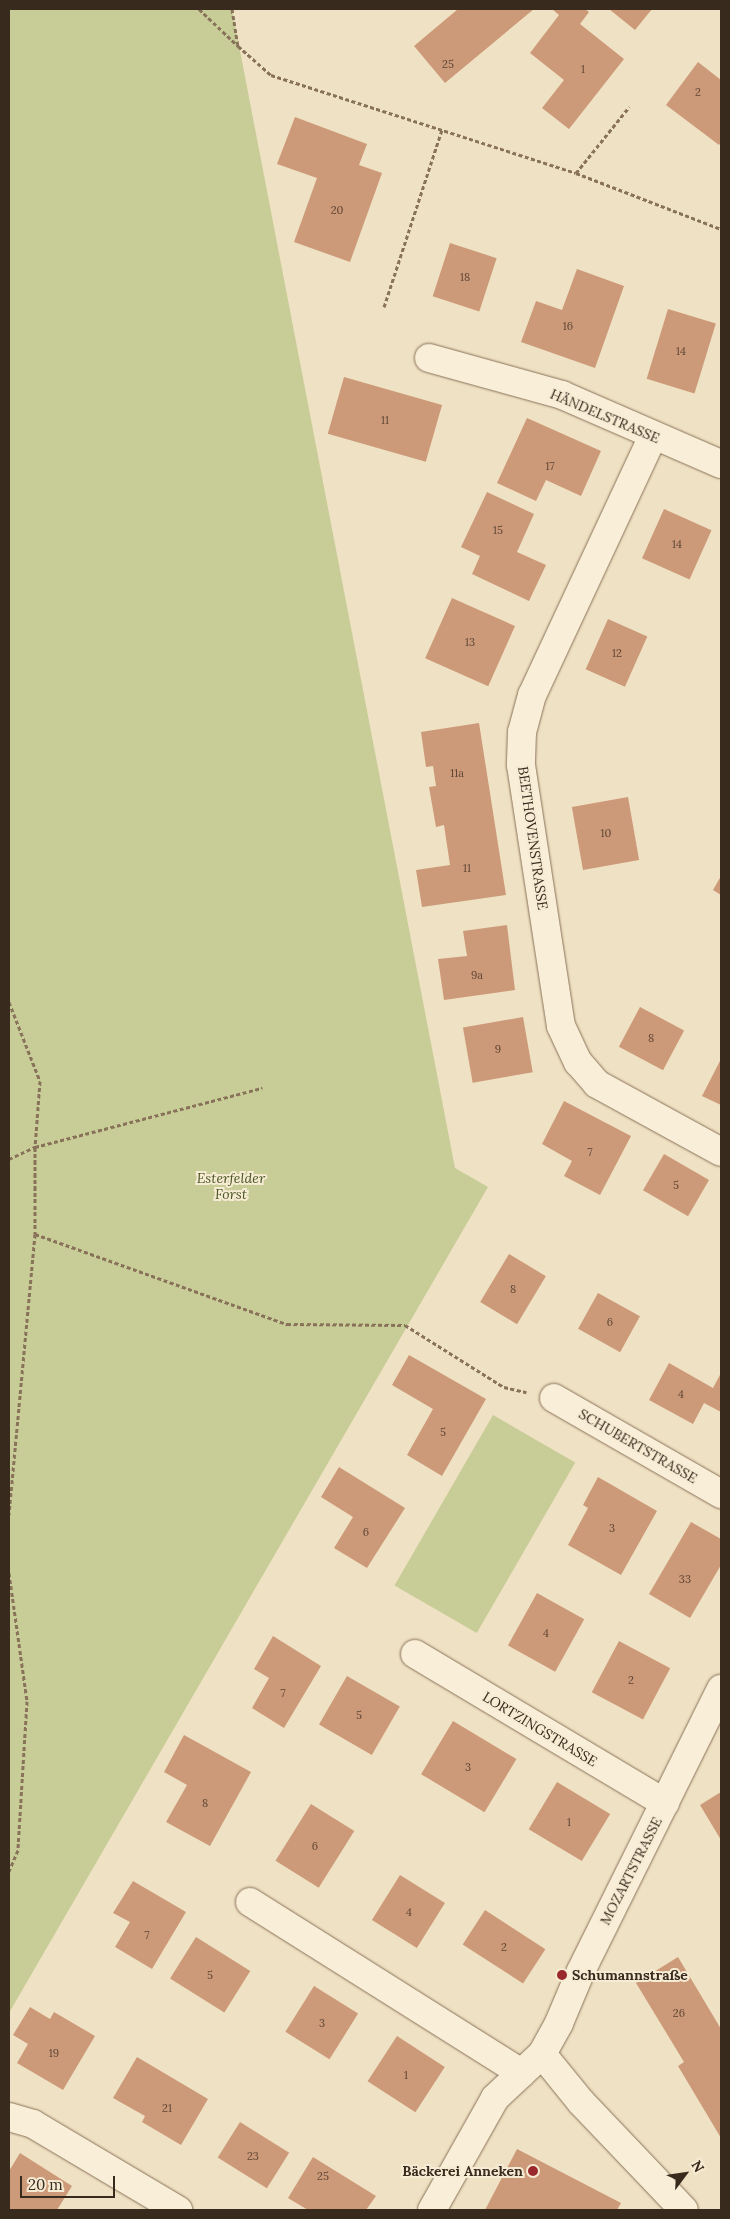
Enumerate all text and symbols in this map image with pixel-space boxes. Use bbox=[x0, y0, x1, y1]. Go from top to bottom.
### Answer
house number: 25 bbox=[442, 57, 454, 71]
house number: 1 bbox=[581, 62, 585, 76]
house number: 2 bbox=[695, 85, 701, 99]
house number: 20 bbox=[331, 203, 343, 217]
house number: 18 bbox=[460, 270, 470, 284]
house number: 16 bbox=[563, 319, 573, 333]
house number: 14 bbox=[676, 344, 686, 358]
street label: HÄNDELSTRASSE bbox=[548, 385, 662, 447]
house number: 11 bbox=[381, 413, 389, 427]
house number: 17 bbox=[545, 459, 555, 473]
house number: 15 bbox=[493, 523, 503, 537]
house number: 14 bbox=[672, 537, 682, 551]
house number: 13 bbox=[465, 635, 475, 649]
house number: 12 bbox=[612, 646, 622, 660]
street label: BEETHOVENSTRASSE bbox=[515, 765, 551, 911]
house number: 11a bbox=[450, 766, 464, 780]
house number: 10 bbox=[601, 826, 611, 840]
house number: 11 bbox=[463, 861, 471, 875]
house number: 9a bbox=[471, 968, 483, 982]
house number: 8 bbox=[648, 1031, 654, 1045]
house number: 9 bbox=[495, 1042, 501, 1056]
house number: 7 bbox=[587, 1145, 593, 1159]
park label: Esterfelder Forst bbox=[197, 1170, 265, 1202]
house number: 5 bbox=[673, 1178, 679, 1192]
house number: 8 bbox=[510, 1282, 516, 1296]
house number: 6 bbox=[607, 1315, 613, 1329]
house number: 4 bbox=[678, 1387, 684, 1401]
street label: SCHUBERTSTRASSE bbox=[576, 1405, 700, 1487]
house number: 5 bbox=[440, 1425, 446, 1439]
house number: 3 bbox=[609, 1521, 615, 1535]
house number: 6 bbox=[363, 1525, 369, 1539]
house number: 33 bbox=[679, 1572, 691, 1586]
house number: 4 bbox=[543, 1626, 549, 1640]
house number: 2 bbox=[628, 1673, 634, 1687]
house number: 7 bbox=[280, 1686, 286, 1700]
street label: LORTZINGSTRASSE bbox=[480, 1688, 600, 1770]
house number: 5 bbox=[356, 1708, 362, 1722]
house number: 3 bbox=[465, 1760, 471, 1774]
house number: 8 bbox=[202, 1796, 208, 1810]
street label: MOZARTSTRASSE bbox=[597, 1814, 665, 1928]
house number: 1 bbox=[567, 1815, 571, 1829]
house number: 6 bbox=[312, 1839, 318, 1853]
house number: 4 bbox=[406, 1905, 412, 1919]
house number: 7 bbox=[144, 1928, 150, 1942]
house number: 2 bbox=[501, 1940, 507, 1954]
place label: Schumannstraße bbox=[572, 1967, 688, 1983]
house number: 5 bbox=[207, 1968, 213, 1982]
marker: Schumannstraße bbox=[556, 1969, 568, 1981]
house number: 26 bbox=[673, 2006, 685, 2020]
house number: 3 bbox=[319, 2016, 325, 2030]
house number: 19 bbox=[49, 2046, 59, 2060]
house number: 1 bbox=[404, 2068, 408, 2082]
house number: 21 bbox=[162, 2101, 172, 2115]
house number: 23 bbox=[247, 2149, 259, 2163]
north arrow bbox=[660, 2149, 710, 2199]
text: N bbox=[687, 2157, 708, 2176]
place label: Bäckerei Anneken bbox=[402, 2163, 523, 2179]
marker: Bäckerei Anneken bbox=[527, 2165, 539, 2177]
scale bar bbox=[22, 2166, 118, 2198]
house number: 25 bbox=[317, 2169, 329, 2183]
text: 20 m bbox=[28, 2175, 63, 2194]

